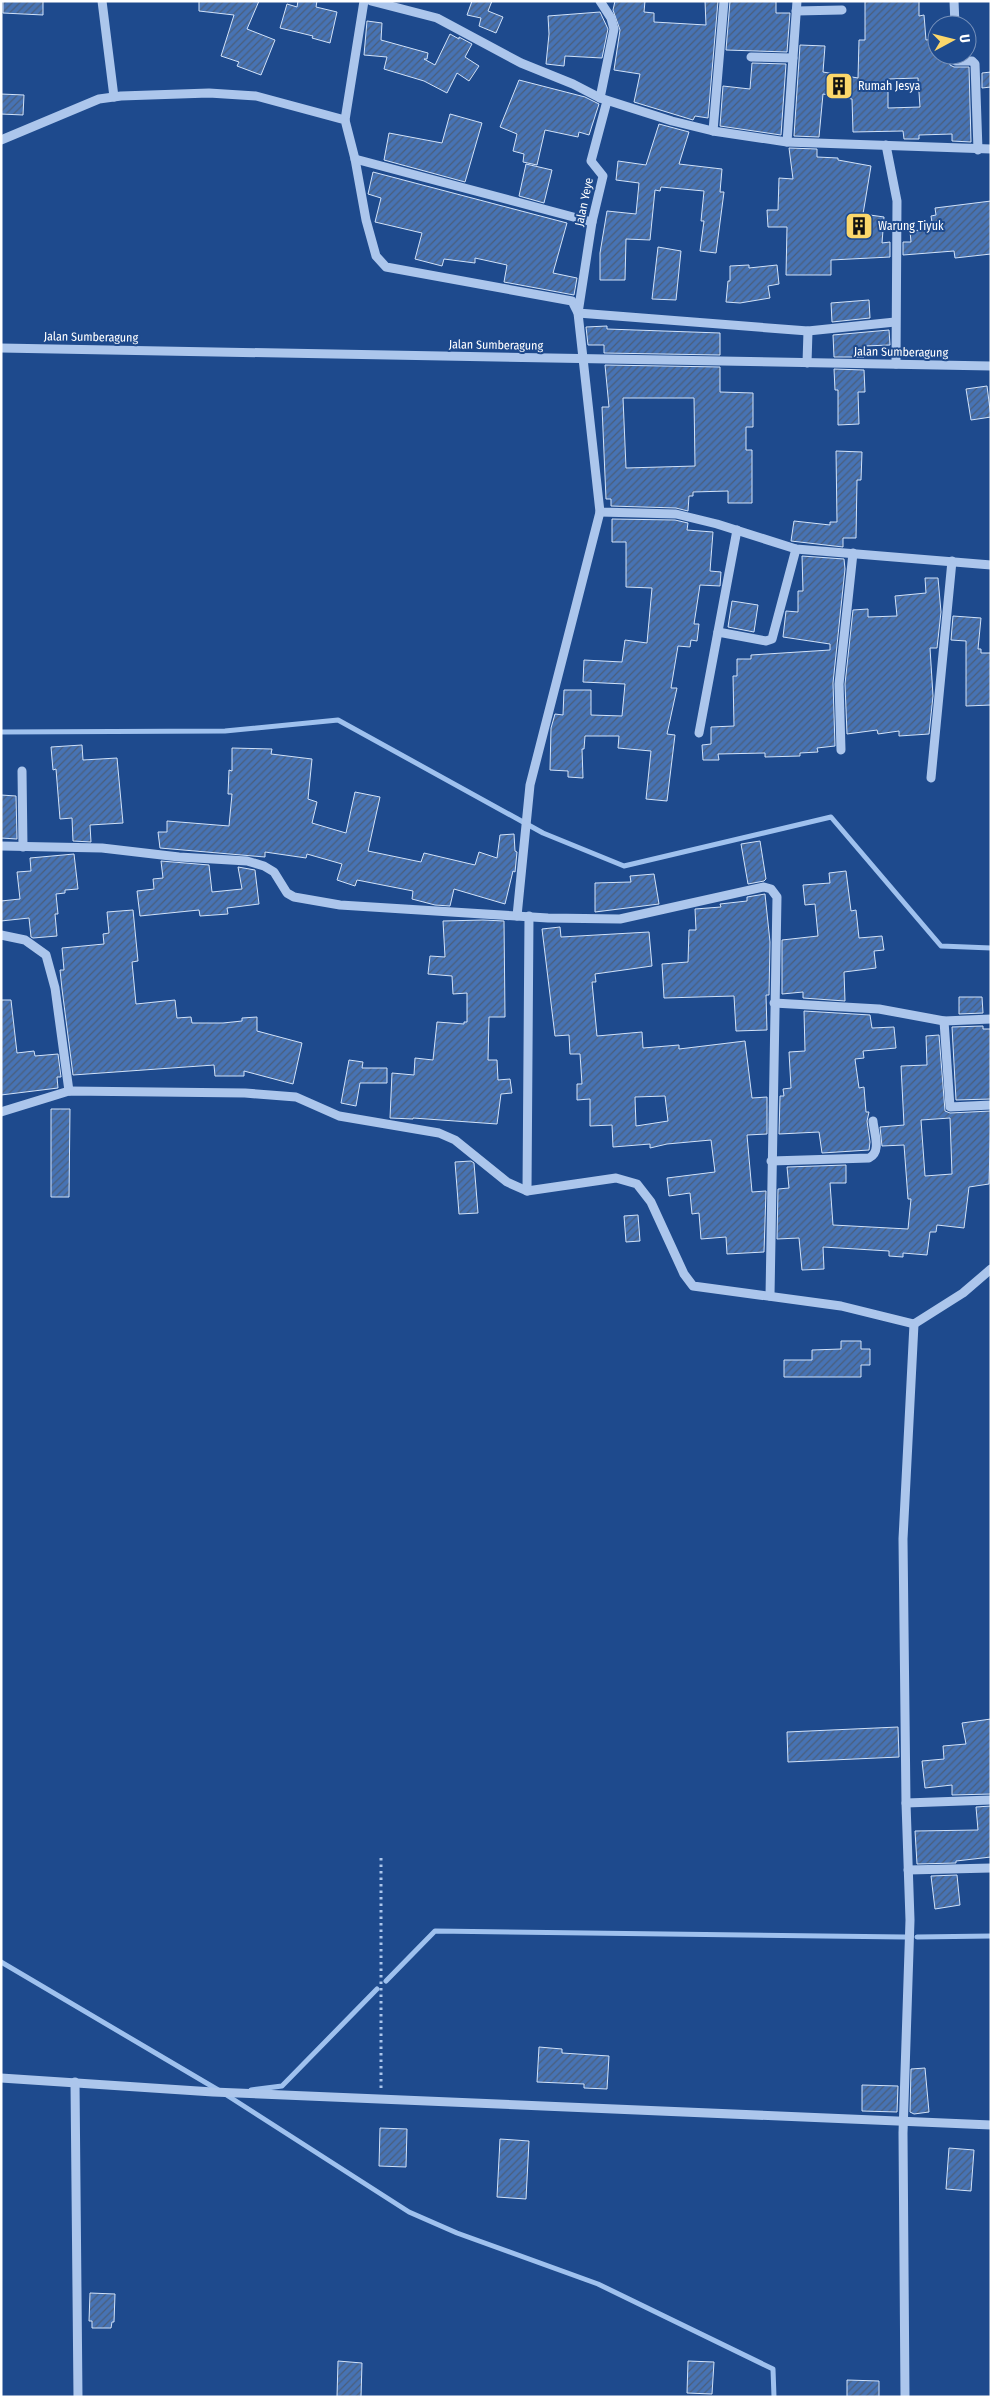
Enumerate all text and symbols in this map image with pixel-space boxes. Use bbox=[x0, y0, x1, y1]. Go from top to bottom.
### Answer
north arrow bbox=[927, 15, 977, 65]
text: U bbox=[955, 33, 973, 44]
building icon: Rumah Jesya bbox=[824, 71, 854, 101]
place label: Rumah Jesya bbox=[858, 79, 920, 93]
street label: Jalan Yeye bbox=[572, 176, 596, 228]
building icon: Warung Tiyuk bbox=[844, 211, 874, 241]
place label: Warung Tiyuk bbox=[878, 219, 944, 233]
street label: Jalan Sumberagung bbox=[44, 329, 139, 345]
street label: Jalan Sumberagung bbox=[449, 337, 544, 353]
street label: Jalan Sumberagung bbox=[854, 344, 949, 360]

